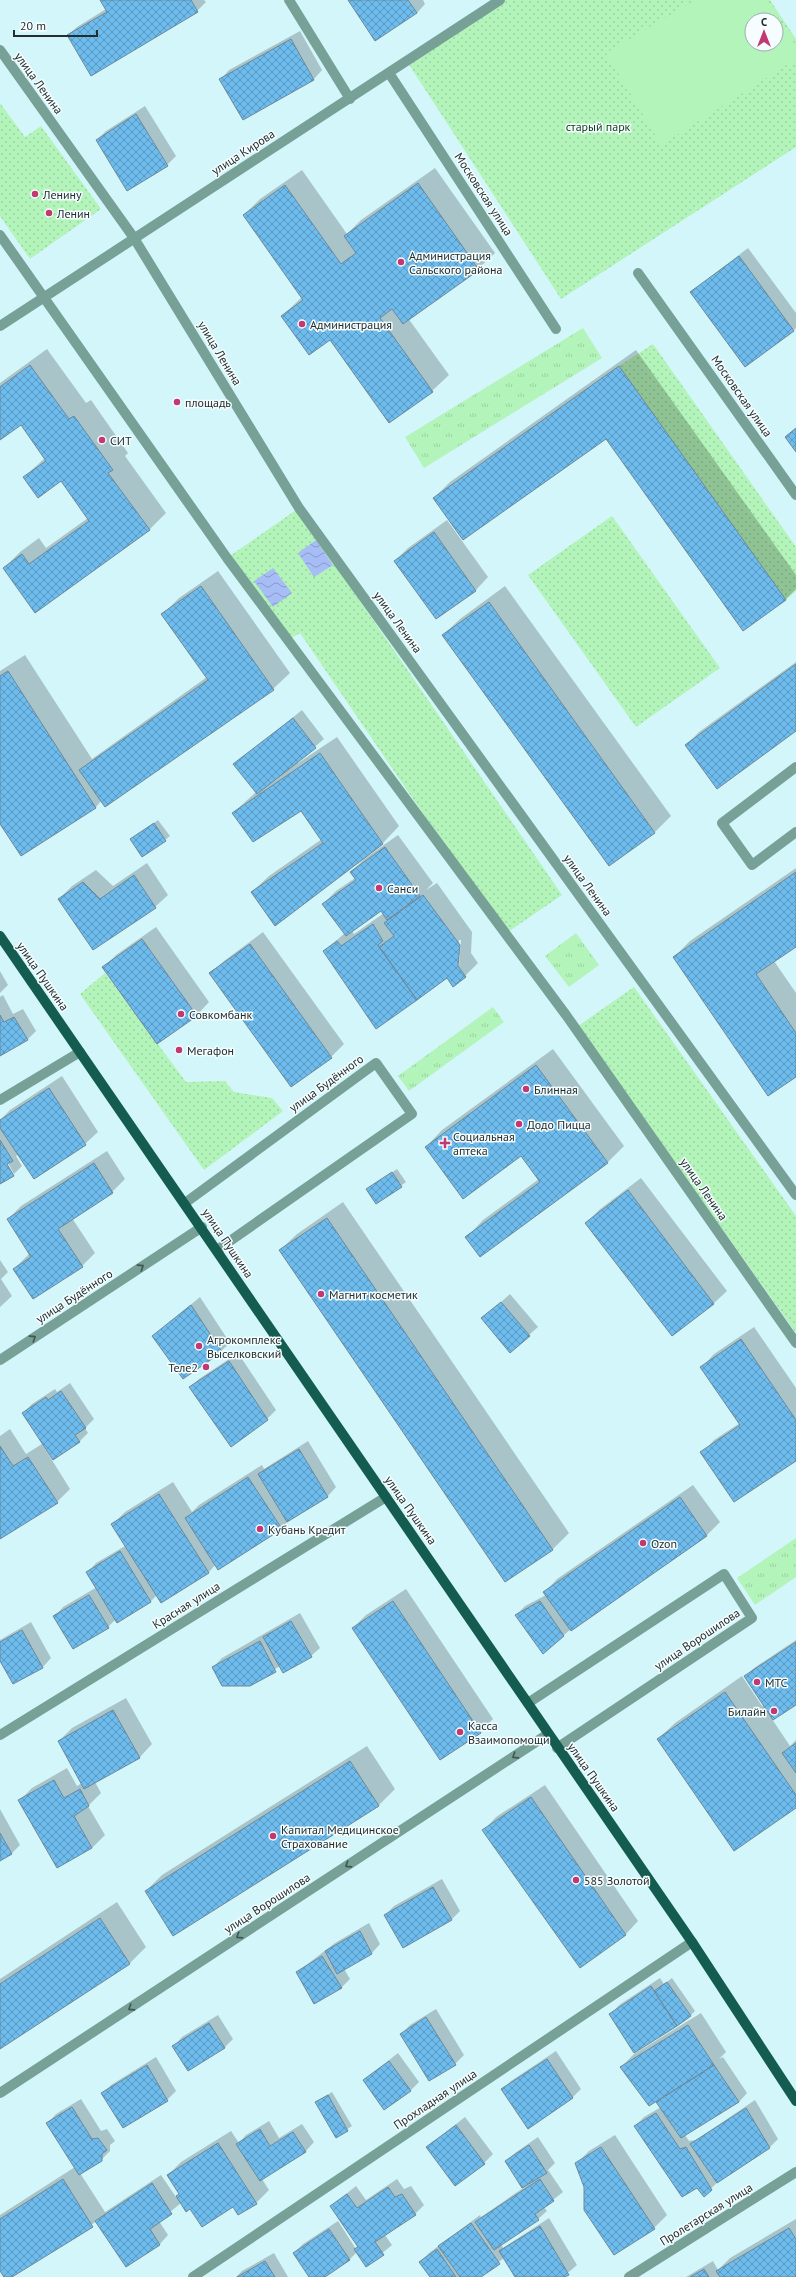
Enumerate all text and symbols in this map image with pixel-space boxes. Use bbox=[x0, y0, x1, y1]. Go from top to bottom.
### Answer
scale bar bbox=[14, 12, 97, 38]
north arrow bbox=[744, 12, 784, 52]
text: С bbox=[761, 15, 767, 29]
text: 20 m bbox=[20, 18, 46, 33]
street label: улица Ленина bbox=[12, 49, 66, 117]
park label: старый парк bbox=[566, 119, 631, 134]
street label: улица Кирова bbox=[209, 126, 278, 178]
street label: Московская улица bbox=[452, 150, 516, 238]
place label: Ленину bbox=[42, 187, 82, 202]
marker: Ленину bbox=[30, 189, 40, 199]
place label: Ленин bbox=[56, 206, 90, 221]
marker: Ленин bbox=[44, 208, 54, 218]
place label: Администрация Сальского района bbox=[409, 248, 503, 277]
marker: Администрация Сальского района bbox=[396, 257, 406, 267]
place label: Администрация bbox=[310, 317, 392, 332]
street label: улица Ленина bbox=[195, 318, 245, 388]
marker: Администрация bbox=[297, 319, 307, 329]
street label: Московская улица bbox=[708, 352, 776, 440]
place label: площадь bbox=[185, 395, 231, 410]
marker: площадь bbox=[172, 397, 182, 407]
place label: СИТ bbox=[110, 433, 132, 448]
marker: СИТ bbox=[97, 435, 107, 445]
street label: улица Ленина bbox=[371, 588, 425, 656]
street label: улица Ленина bbox=[561, 851, 615, 919]
place label: Санси bbox=[387, 881, 418, 896]
marker: Санси bbox=[374, 883, 384, 893]
street label: улица Пушкина bbox=[14, 939, 72, 1013]
place label: Совкомбанк bbox=[189, 1007, 252, 1022]
marker: Совкомбанк bbox=[176, 1009, 186, 1019]
place label: Мегафон bbox=[187, 1043, 234, 1058]
marker: Мегафон bbox=[174, 1045, 184, 1055]
street label: улица Будённого bbox=[286, 1051, 366, 1115]
place label: Блинная bbox=[534, 1082, 578, 1097]
marker: Блинная bbox=[521, 1084, 531, 1094]
place label: Додо Пицца bbox=[527, 1117, 591, 1132]
marker: Додо Пицца bbox=[514, 1119, 524, 1129]
place label: Социальная аптека bbox=[453, 1129, 515, 1158]
marker: Социальная аптека bbox=[440, 1138, 450, 1148]
street label: улица Ленина bbox=[677, 1155, 731, 1223]
street label: улица Пушкина bbox=[199, 1205, 257, 1281]
one-way arrow bbox=[137, 1264, 144, 1272]
street label: улица Будённого bbox=[33, 1266, 115, 1326]
place label: Магнит косметик bbox=[329, 1287, 418, 1302]
marker: Магнит косметик bbox=[316, 1289, 326, 1299]
place label: Агрокомплекс Выселковский bbox=[207, 1332, 281, 1361]
one-way arrow bbox=[28, 1336, 35, 1343]
marker: Агрокомплекс Выселковский bbox=[194, 1341, 204, 1351]
place label: Теле2 bbox=[168, 1360, 198, 1375]
marker: Теле2 bbox=[201, 1362, 211, 1372]
street label: улица Пушкина bbox=[382, 1473, 440, 1547]
place label: Кубань Кредит bbox=[268, 1522, 346, 1537]
marker: Кубань Кредит bbox=[255, 1524, 265, 1534]
place label: Ozon bbox=[651, 1536, 677, 1551]
marker: Ozon bbox=[638, 1538, 648, 1548]
street label: Красная улица bbox=[149, 1578, 223, 1632]
street label: улица Ворошилова bbox=[651, 1605, 743, 1673]
place label: МТС bbox=[765, 1675, 788, 1690]
marker: МТС bbox=[752, 1677, 762, 1687]
place label: Билайн bbox=[728, 1704, 766, 1719]
marker: Билайн bbox=[769, 1706, 779, 1716]
place label: Касса Взаимопомощи bbox=[468, 1718, 550, 1747]
marker: Касса Взаимопомощи bbox=[455, 1727, 465, 1737]
street label: улица Пушкина bbox=[565, 1740, 623, 1814]
one-way arrow bbox=[513, 1751, 520, 1758]
place label: Капитал Медицинское Страхование bbox=[281, 1822, 399, 1851]
marker: Капитал Медицинское Страхование bbox=[268, 1831, 278, 1841]
one-way arrow bbox=[345, 1860, 352, 1868]
street label: улица Ворошилова bbox=[221, 1869, 313, 1936]
place label: 585 Золотой bbox=[584, 1873, 650, 1888]
marker: 585 Золотой bbox=[571, 1875, 581, 1885]
one-way arrow bbox=[237, 1931, 244, 1938]
one-way arrow bbox=[128, 2003, 135, 2010]
street label: Прохладная улица bbox=[391, 2066, 479, 2132]
street label: Пролетарская улица bbox=[657, 2179, 755, 2249]

